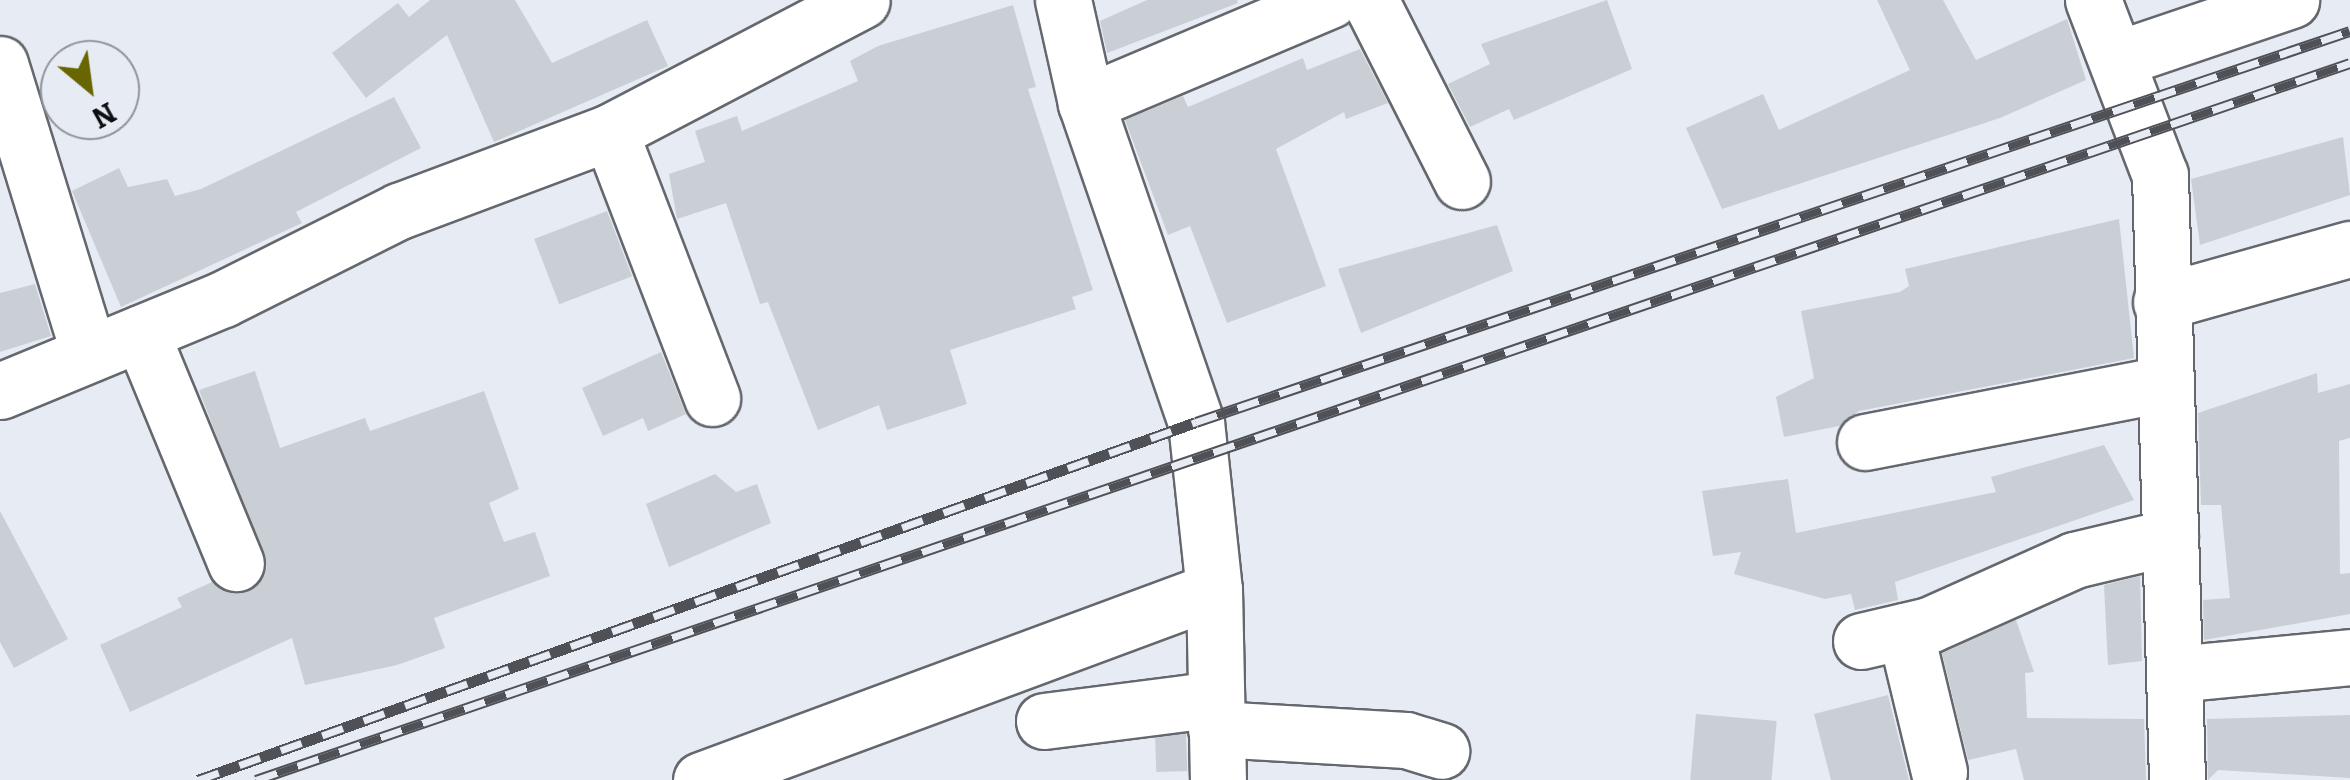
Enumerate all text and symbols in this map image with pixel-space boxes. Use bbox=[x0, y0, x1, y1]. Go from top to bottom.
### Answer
north arrow bbox=[40, 40, 140, 140]
text: N bbox=[86, 95, 121, 135]

